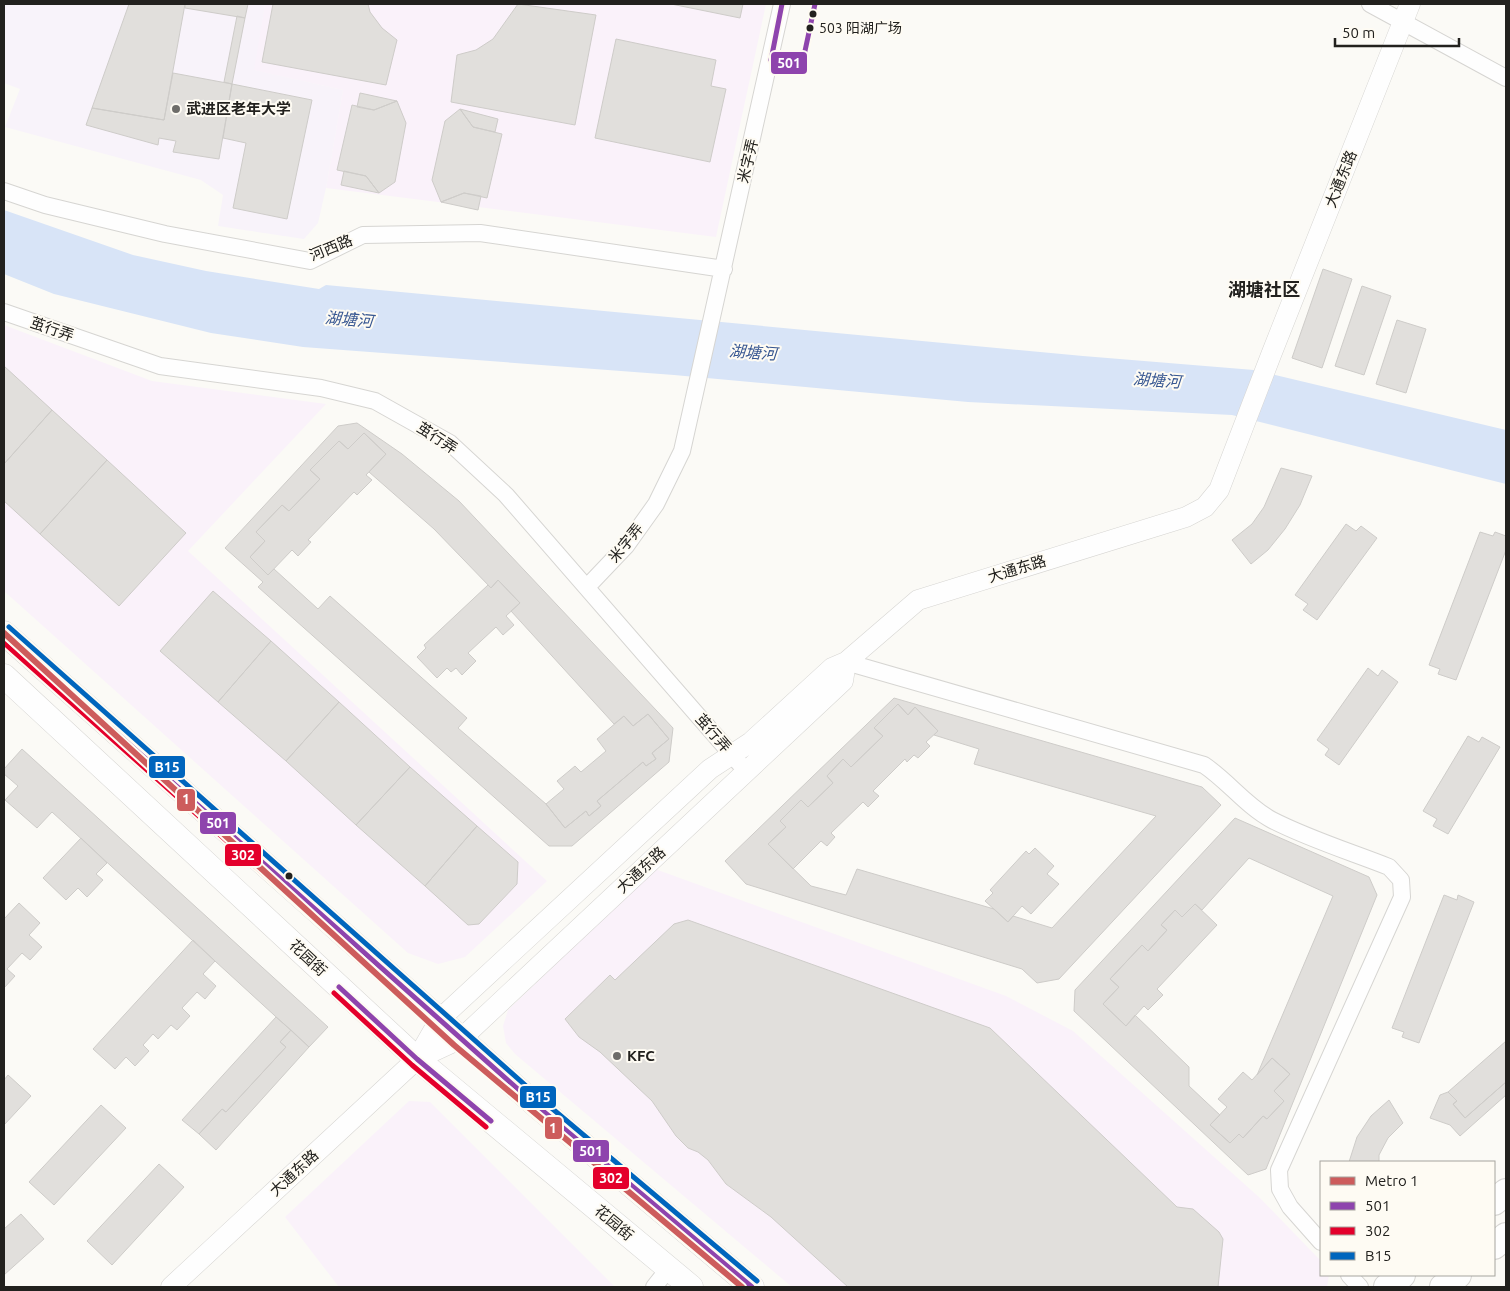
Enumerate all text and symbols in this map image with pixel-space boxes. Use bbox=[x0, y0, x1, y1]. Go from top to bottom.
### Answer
unlabelled marker bbox=[808, 9, 818, 19]
scale bar bbox=[1335, 15, 1459, 47]
place label: 503 阳湖广场 bbox=[819, 20, 902, 36]
marker: 503 阳湖广场 bbox=[805, 23, 815, 33]
text: 50 m bbox=[1342, 24, 1375, 41]
line badge: 501 bbox=[770, 51, 808, 75]
text: 501 bbox=[777, 55, 801, 71]
place label: 武进区老年大学 bbox=[186, 100, 291, 117]
marker: 武进区老年大学 bbox=[170, 103, 182, 115]
street label: 米字弄 bbox=[734, 137, 761, 185]
street label: 大通东路 bbox=[1321, 148, 1360, 210]
street label: 河西路 bbox=[307, 231, 355, 264]
district label: 湖塘社区 bbox=[1228, 279, 1300, 299]
water label: 湖塘河 bbox=[324, 308, 377, 330]
street label: 茧行弄 bbox=[28, 313, 76, 344]
water label: 湖塘河 bbox=[728, 341, 781, 363]
water label: 湖塘河 bbox=[1132, 369, 1185, 391]
street label: 茧行弄 bbox=[414, 418, 461, 457]
street label: 米字弄 bbox=[605, 520, 646, 566]
street label: 大通东路 bbox=[986, 552, 1048, 585]
street label: 茧行弄 bbox=[692, 710, 735, 755]
line badge: B15 bbox=[148, 755, 186, 779]
text: B15 bbox=[154, 759, 180, 775]
line badge: 1 bbox=[176, 788, 196, 812]
text: 1 bbox=[182, 791, 190, 807]
line badge: 501 bbox=[199, 811, 237, 835]
text: 501 bbox=[206, 815, 230, 831]
line badge: 302 bbox=[224, 843, 262, 867]
street label: 大通东路 bbox=[613, 843, 668, 896]
text: 302 bbox=[231, 847, 255, 863]
unlabelled marker bbox=[284, 871, 294, 881]
street label: 花园街 bbox=[286, 936, 331, 979]
place label: KFC bbox=[627, 1047, 655, 1064]
marker: KFC bbox=[611, 1050, 623, 1062]
line badge: B15 bbox=[519, 1085, 557, 1109]
text: B15 bbox=[525, 1089, 551, 1105]
line badge: 1 bbox=[544, 1116, 563, 1140]
text: 1 bbox=[549, 1120, 557, 1136]
line badge: 501 bbox=[572, 1139, 610, 1163]
text: 501 bbox=[579, 1143, 603, 1159]
street label: 大通东路 bbox=[266, 1146, 321, 1199]
legend bbox=[1320, 1161, 1495, 1276]
line badge: 302 bbox=[592, 1166, 630, 1190]
text: 302 bbox=[599, 1170, 623, 1186]
text: Metro 1 bbox=[1365, 1172, 1419, 1189]
text: 501 bbox=[1365, 1197, 1390, 1214]
street label: 花园街 bbox=[592, 1202, 637, 1244]
text: 302 bbox=[1365, 1222, 1390, 1239]
text: B15 bbox=[1365, 1247, 1391, 1264]

